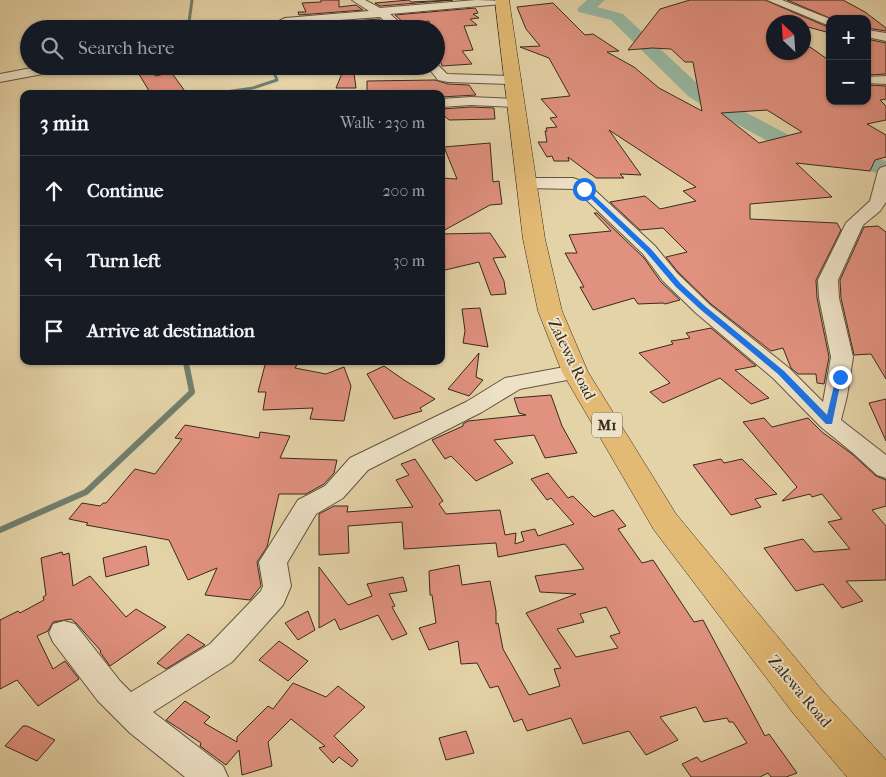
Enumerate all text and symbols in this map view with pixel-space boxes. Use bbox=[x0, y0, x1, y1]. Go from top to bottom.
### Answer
north arrow bbox=[766, 15, 811, 60]
map controls bbox=[826, 15, 871, 105]
button: + bbox=[826, 15, 871, 60]
search box bbox=[20, 20, 445, 75]
icon: search bbox=[38, 34, 66, 62]
text: Search here bbox=[78, 37, 174, 59]
button: − bbox=[826, 60, 871, 105]
text: 3 min bbox=[40, 111, 89, 135]
text: Walk · 230 m bbox=[340, 113, 425, 132]
icon: ahead bbox=[40, 177, 68, 205]
route start bbox=[573, 178, 596, 201]
text: Continue bbox=[87, 180, 163, 202]
text: 200 m bbox=[382, 181, 425, 200]
icon: left bbox=[40, 247, 68, 275]
text: Turn left bbox=[87, 250, 161, 272]
text: 30 m bbox=[393, 251, 425, 270]
street label: Zalewa Road bbox=[544, 315, 600, 403]
icon: arrive bbox=[40, 317, 68, 345]
text: Arrive at destination bbox=[87, 320, 255, 342]
route end bbox=[829, 366, 852, 389]
road number: M1 bbox=[592, 412, 622, 438]
street label: Zalewa Road bbox=[764, 651, 836, 731]

